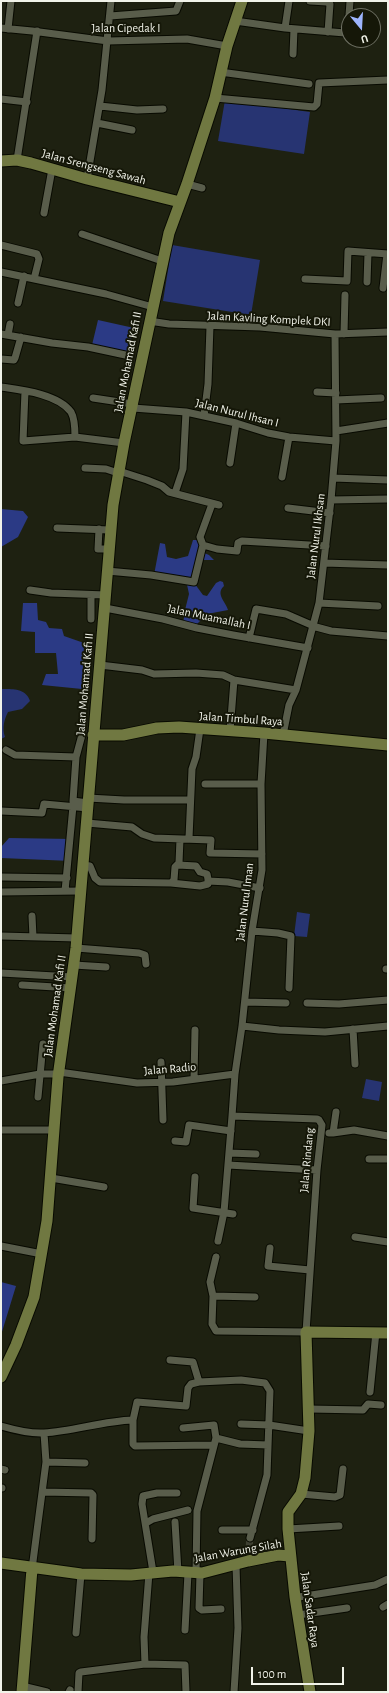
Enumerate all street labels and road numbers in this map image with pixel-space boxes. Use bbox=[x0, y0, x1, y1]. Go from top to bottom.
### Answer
street label: Jalan Cipedak I bbox=[92, 21, 160, 35]
street label: Jalan Srengseng Sawah bbox=[40, 146, 148, 188]
street label: Jalan Kavling Komplek DKI bbox=[207, 309, 331, 329]
street label: Jalan Mohamad Kafi II bbox=[111, 310, 145, 414]
street label: Jalan Nurul Ihsan I bbox=[194, 396, 280, 430]
street label: Jalan Nurul Ikhsan bbox=[304, 493, 328, 579]
street label: Jalan Muamallah I bbox=[166, 601, 252, 633]
street label: Jalan Mohamad Kafi II bbox=[73, 632, 97, 736]
street label: Jalan Timbul Raya bbox=[199, 709, 283, 729]
street label: Jalan Nurul Iman bbox=[233, 862, 257, 942]
street label: Jalan Mohamad Kafi II bbox=[41, 954, 69, 1058]
street label: Jalan Radio bbox=[143, 1060, 197, 1078]
street label: Jalan Rindang bbox=[297, 1127, 317, 1193]
street label: Jalan Warung Silah bbox=[193, 1536, 283, 1566]
street label: Jalan Sadar Raya bbox=[298, 1571, 322, 1649]

